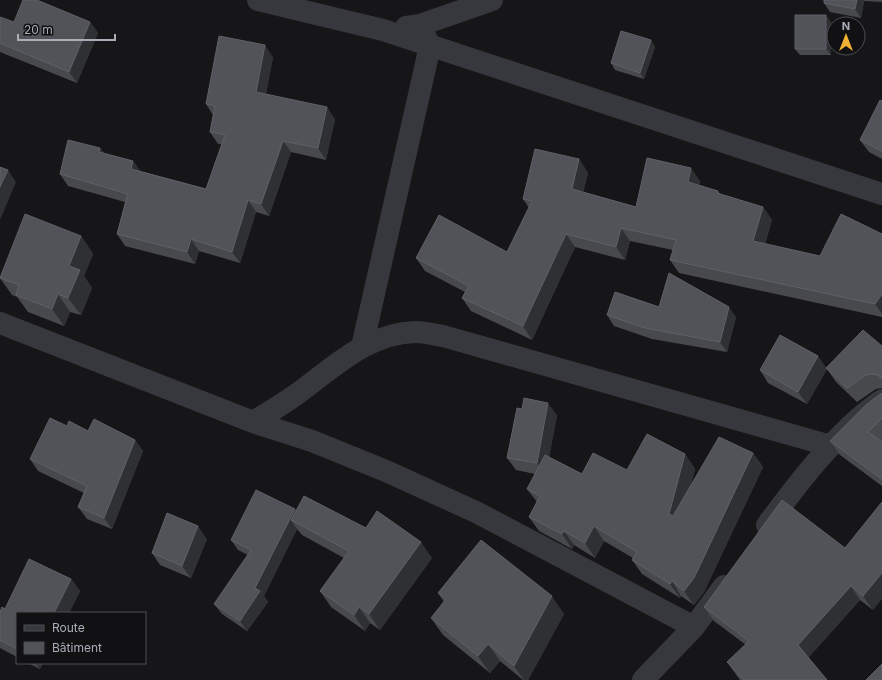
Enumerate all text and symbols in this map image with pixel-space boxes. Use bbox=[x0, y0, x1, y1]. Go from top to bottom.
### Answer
scale bar bbox=[18, 16, 115, 42]
north arrow bbox=[826, 16, 866, 56]
text: N bbox=[842, 19, 850, 33]
text: 20 m bbox=[24, 22, 53, 37]
legend bbox=[16, 612, 146, 664]
text: Route bbox=[52, 620, 85, 635]
text: Bâtiment bbox=[52, 640, 102, 655]

